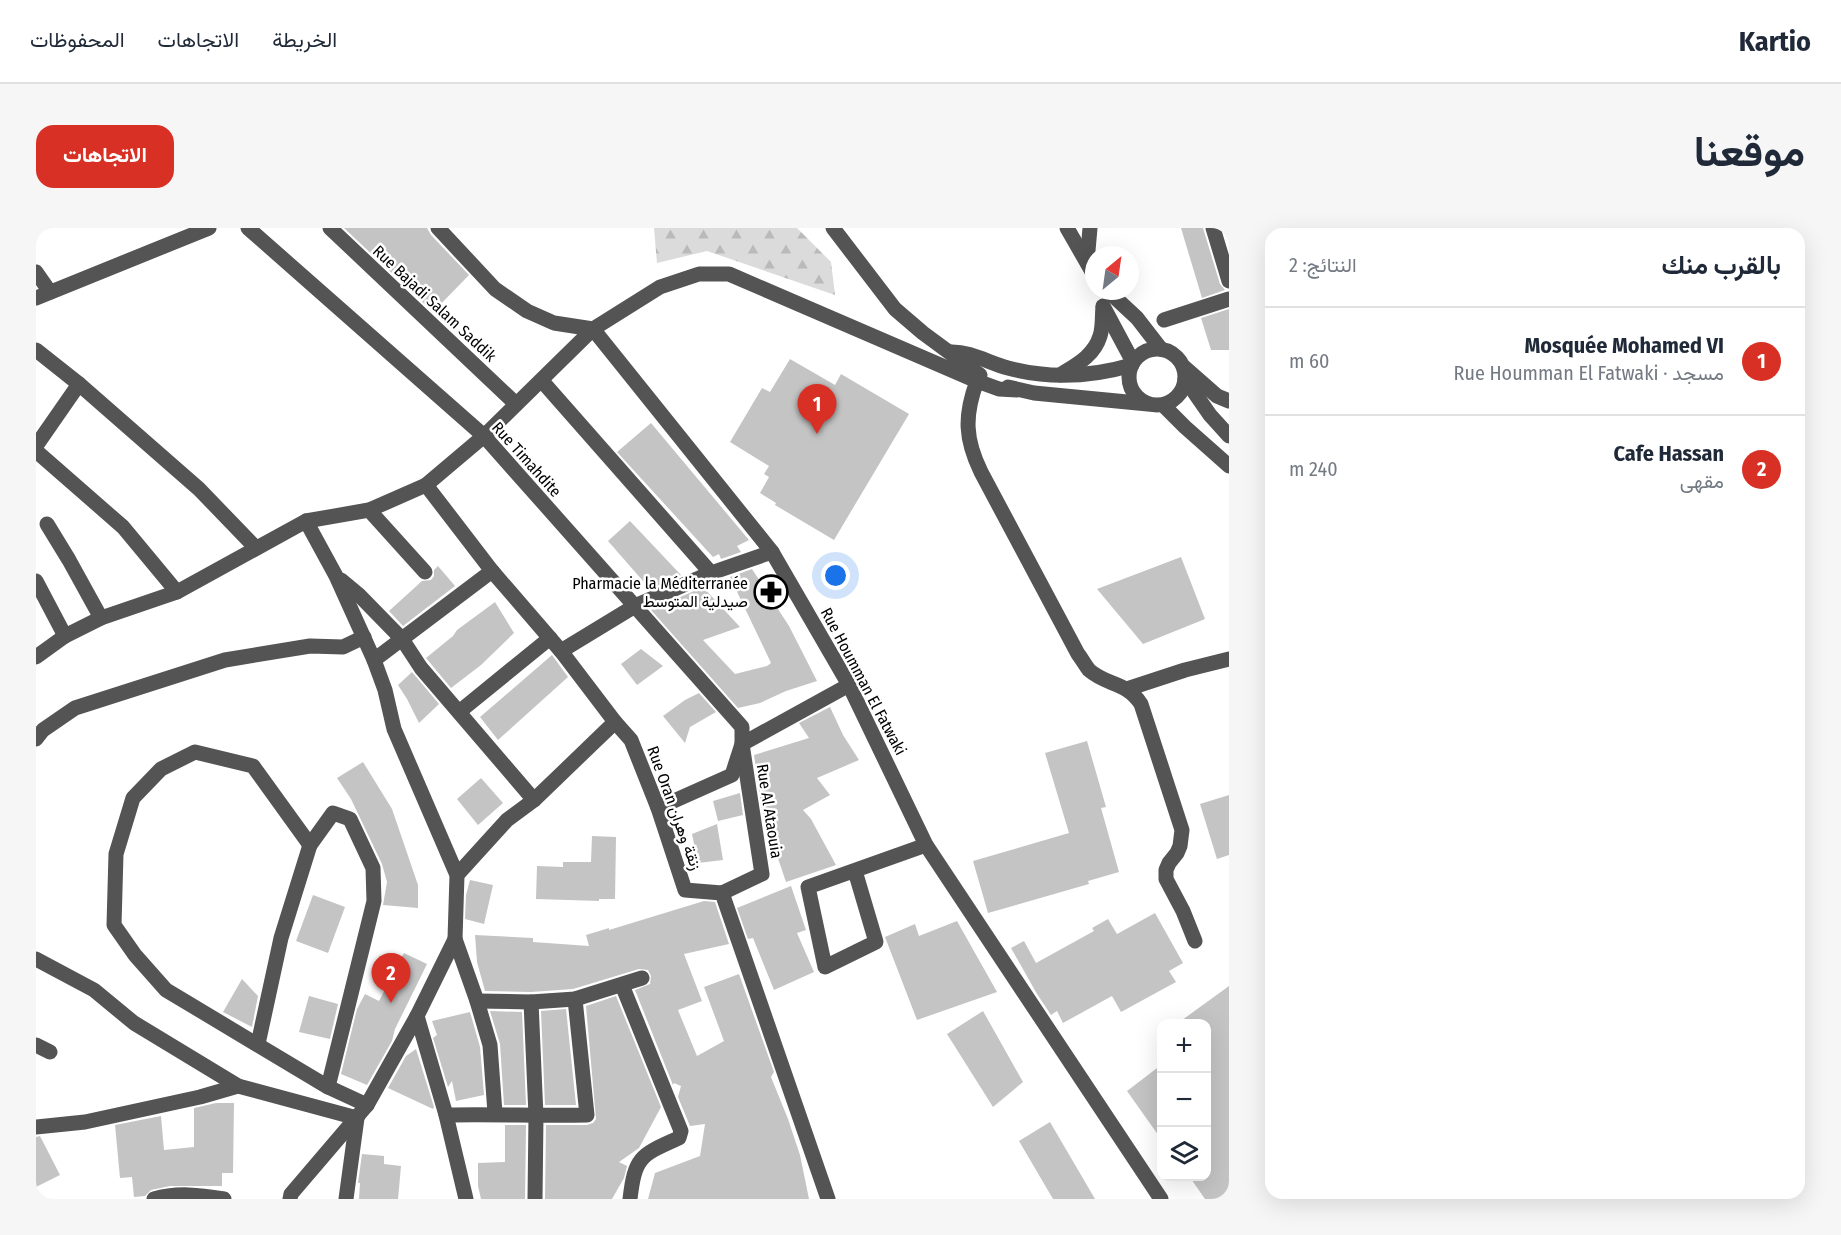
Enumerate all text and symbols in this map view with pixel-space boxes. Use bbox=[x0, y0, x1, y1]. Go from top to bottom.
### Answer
text: Kartio bbox=[1739, 25, 1811, 58]
text: المحفوظات bbox=[30, 27, 125, 53]
text: الاتجاهات bbox=[158, 27, 239, 53]
text: الخريطة bbox=[272, 27, 337, 53]
button: الاتجاهات bbox=[36, 125, 174, 188]
text: موقعنا bbox=[1694, 127, 1805, 177]
street label: Rue Bajadi Salam Saddik bbox=[369, 241, 501, 366]
north arrow bbox=[1085, 246, 1139, 300]
text: بالقرب منك bbox=[1661, 250, 1781, 281]
text: النتائج: 2 bbox=[1289, 253, 1357, 277]
text: Mosquée Mohamed VI bbox=[1524, 332, 1724, 359]
text: 60 m bbox=[1289, 349, 1329, 373]
text: 1 bbox=[1757, 349, 1766, 373]
text: مسجد · Rue Houmman El Fatwaki bbox=[1454, 361, 1724, 385]
pin: 1 bbox=[798, 384, 836, 434]
street label: Rue Timahdite bbox=[488, 418, 565, 501]
text: Cafe Hassan bbox=[1613, 440, 1724, 467]
text: 240 m bbox=[1289, 457, 1338, 481]
text: 2 bbox=[1757, 457, 1766, 481]
text: مقهى bbox=[1680, 469, 1724, 493]
your location bbox=[821, 561, 850, 590]
place label: Pharmacie la Méditerranée صيدلية المتوسط bbox=[572, 574, 748, 612]
pharmacy icon: Pharmacie la Méditerranée صيدلية المتوسط bbox=[753, 574, 789, 610]
street label: Rue Houmman El Fatwaki bbox=[817, 604, 910, 758]
street label: Rue Oran زنقة وهران bbox=[642, 743, 706, 873]
street label: Rue Al Ataouia bbox=[753, 763, 786, 860]
pin: 2 bbox=[372, 954, 410, 1003]
map controls bbox=[1157, 1019, 1211, 1181]
button: + bbox=[1157, 1019, 1211, 1073]
button: − bbox=[1157, 1073, 1211, 1127]
button: layers bbox=[1157, 1127, 1211, 1181]

